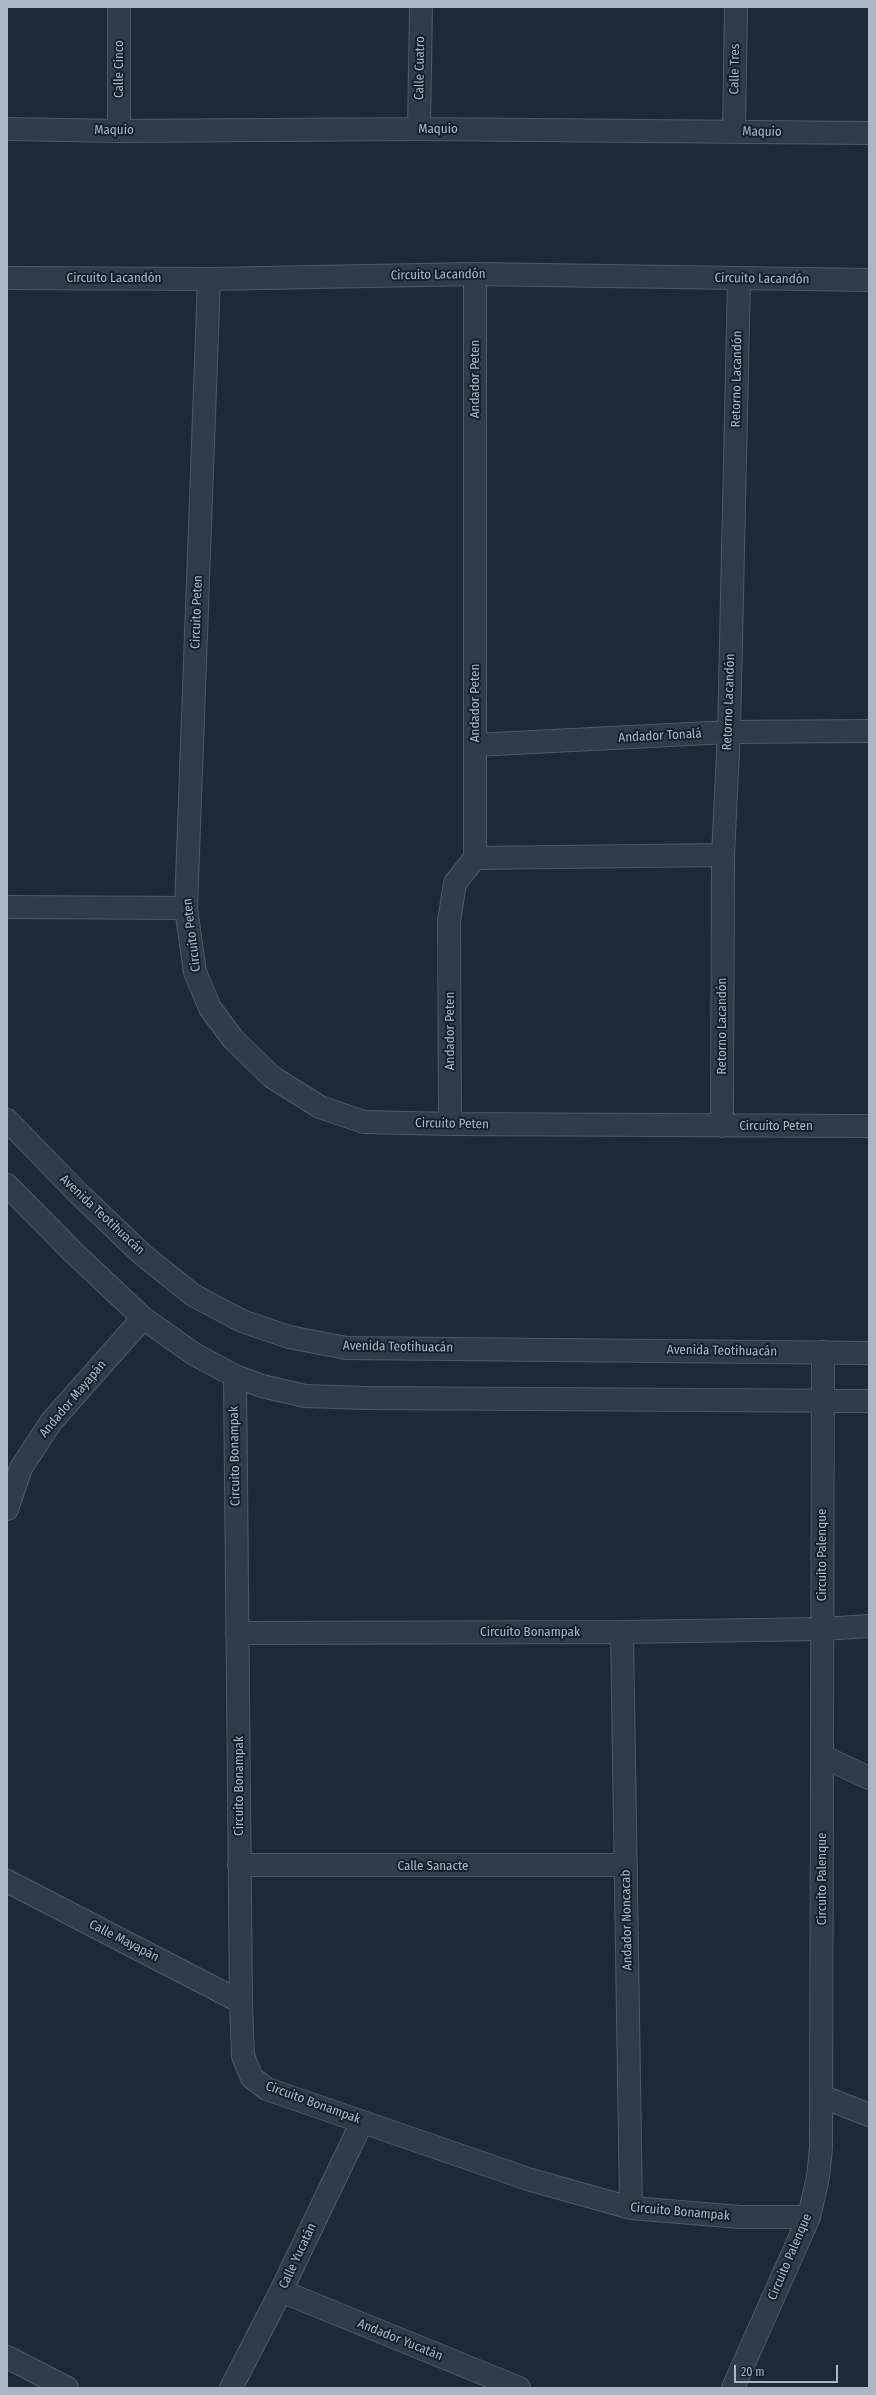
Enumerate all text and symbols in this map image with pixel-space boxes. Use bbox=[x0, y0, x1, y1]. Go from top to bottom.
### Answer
street label: Calle Cuatro bbox=[412, 36, 428, 100]
street label: Calle Cinco bbox=[111, 40, 127, 98]
street label: Calle Tres bbox=[727, 43, 743, 95]
street label: Maquio bbox=[418, 121, 458, 137]
street label: Maquio bbox=[94, 122, 134, 138]
street label: Maquio bbox=[742, 124, 782, 140]
street label: Circuito Lacandón bbox=[390, 266, 486, 284]
street label: Circuito Lacandón bbox=[67, 270, 161, 286]
street label: Circuito Lacandón bbox=[714, 270, 810, 288]
street label: Retorno Lacandón bbox=[728, 330, 746, 428]
street label: Andador Peten bbox=[467, 340, 483, 418]
street label: Circuito Peten bbox=[188, 575, 206, 649]
street label: Retorno Lacandón bbox=[720, 653, 738, 751]
street label: Andador Peten bbox=[467, 664, 483, 742]
street label: Andador Tonalá bbox=[618, 726, 702, 746]
street label: Circuito Peten bbox=[180, 897, 204, 973]
street label: Retorno Lacandón bbox=[714, 978, 730, 1074]
street label: Andador Peten bbox=[442, 992, 458, 1070]
street label: Circuito Peten bbox=[415, 1116, 489, 1132]
street label: Circuito Peten bbox=[739, 1118, 813, 1134]
street label: Avenida Teotihuacán bbox=[56, 1172, 148, 1258]
street label: Avenida Teotihuacán bbox=[343, 1338, 453, 1356]
street label: Avenida Teotihuacán bbox=[667, 1342, 777, 1360]
street label: Andador Mayapán bbox=[36, 1357, 110, 1441]
street label: Circuito Bonampak bbox=[226, 1406, 244, 1506]
street label: Circuito Palenque bbox=[814, 1509, 830, 1601]
street label: Circuito Bonampak bbox=[480, 1624, 580, 1640]
street label: Circuito Bonampak bbox=[231, 1736, 247, 1836]
street label: Circuito Palenque bbox=[814, 1833, 830, 1925]
street label: Calle Sanacte bbox=[397, 1858, 469, 1874]
street label: Andador Noncacab bbox=[618, 1870, 636, 1970]
street label: Calle Mayapán bbox=[86, 1917, 162, 1965]
street label: Circuito Bonampak bbox=[263, 2079, 363, 2127]
street label: Circuito Bonampak bbox=[630, 2200, 730, 2224]
street label: Circuito Palenque bbox=[765, 2211, 815, 2303]
street label: Calle Yucatán bbox=[276, 2221, 320, 2291]
street label: Andador Yucatán bbox=[355, 2316, 445, 2364]
scale bar bbox=[736, 2357, 840, 2383]
text: 20 m bbox=[741, 2365, 765, 2379]

